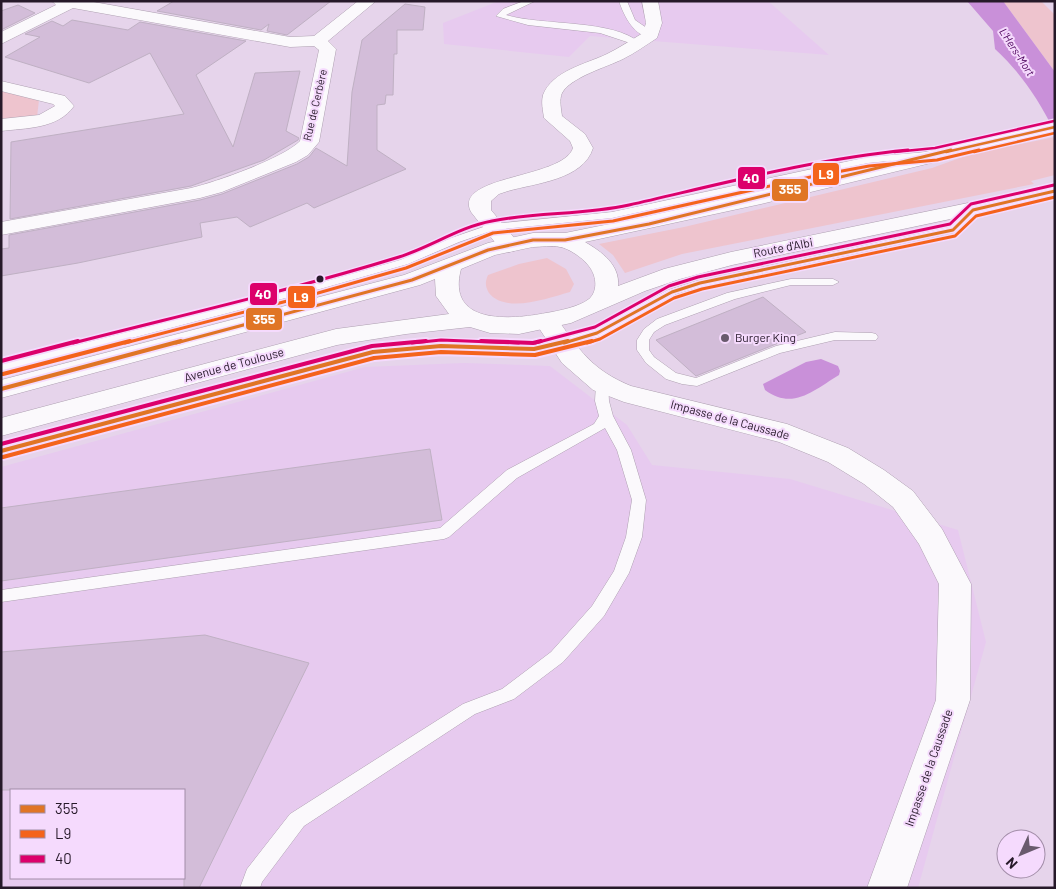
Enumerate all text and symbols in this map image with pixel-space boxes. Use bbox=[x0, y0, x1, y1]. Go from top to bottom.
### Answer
water label: L'Hers-Mort bbox=[997, 25, 1038, 78]
street label: Rue de Cerbère bbox=[300, 68, 329, 142]
line badge: L9 bbox=[812, 162, 840, 186]
text: L9 bbox=[818, 165, 834, 182]
line badge: 40 bbox=[737, 166, 766, 190]
text: 40 bbox=[743, 169, 759, 186]
line badge: 355 bbox=[771, 178, 809, 202]
text: 355 bbox=[779, 180, 802, 197]
street label: Route d'Albi bbox=[752, 234, 814, 260]
unlabelled marker bbox=[315, 274, 325, 284]
line badge: 40 bbox=[249, 282, 278, 306]
text: 40 bbox=[255, 285, 271, 302]
line badge: L9 bbox=[287, 285, 316, 309]
text: L9 bbox=[293, 288, 309, 305]
line badge: 355 bbox=[245, 307, 283, 331]
text: 355 bbox=[253, 310, 276, 327]
place label: Burger King bbox=[735, 330, 796, 344]
marker: Burger King bbox=[719, 332, 731, 344]
street label: Avenue de Toulouse bbox=[182, 344, 285, 384]
street label: Impasse de la Caussade bbox=[669, 396, 791, 442]
street label: Impasse de la Caussade bbox=[901, 707, 955, 828]
legend bbox=[10, 789, 185, 879]
text: 355 bbox=[55, 799, 78, 817]
text: L9 bbox=[55, 824, 71, 842]
north arrow bbox=[996, 829, 1046, 879]
text: 40 bbox=[55, 849, 72, 867]
text: N bbox=[1002, 854, 1021, 873]

